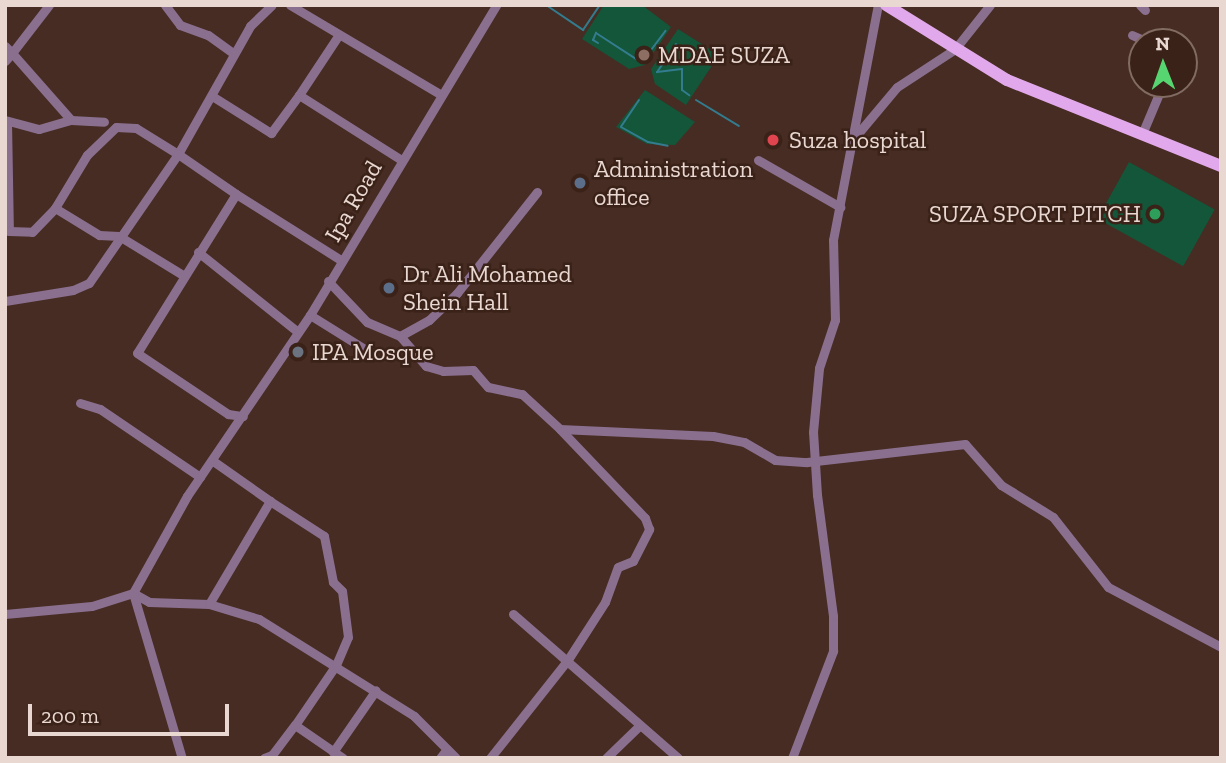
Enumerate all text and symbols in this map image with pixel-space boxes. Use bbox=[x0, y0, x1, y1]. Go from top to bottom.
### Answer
north arrow bbox=[1128, 28, 1198, 98]
text: N bbox=[1155, 32, 1170, 55]
place label: MDAE SUZA bbox=[658, 41, 790, 69]
marker: MDAE SUZA bbox=[636, 47, 652, 63]
place label: Suza hospital bbox=[789, 126, 926, 154]
marker: Suza hospital bbox=[763, 130, 783, 150]
street label: Ipa Road bbox=[318, 155, 388, 247]
place label: Administration office bbox=[594, 155, 753, 211]
marker: Administration office bbox=[572, 175, 588, 191]
place label: SUZA SPORT PITCH bbox=[928, 200, 1141, 228]
marker: SUZA SPORT PITCH bbox=[1147, 206, 1163, 222]
place label: Dr Ali Mohamed Shein Hall bbox=[403, 260, 573, 316]
marker: Dr Ali Mohamed Shein Hall bbox=[381, 280, 397, 296]
place label: IPA Mosque bbox=[312, 338, 434, 366]
marker: IPA Mosque bbox=[290, 344, 306, 360]
scale bar bbox=[32, 690, 233, 734]
text: 200 m bbox=[41, 703, 99, 728]

